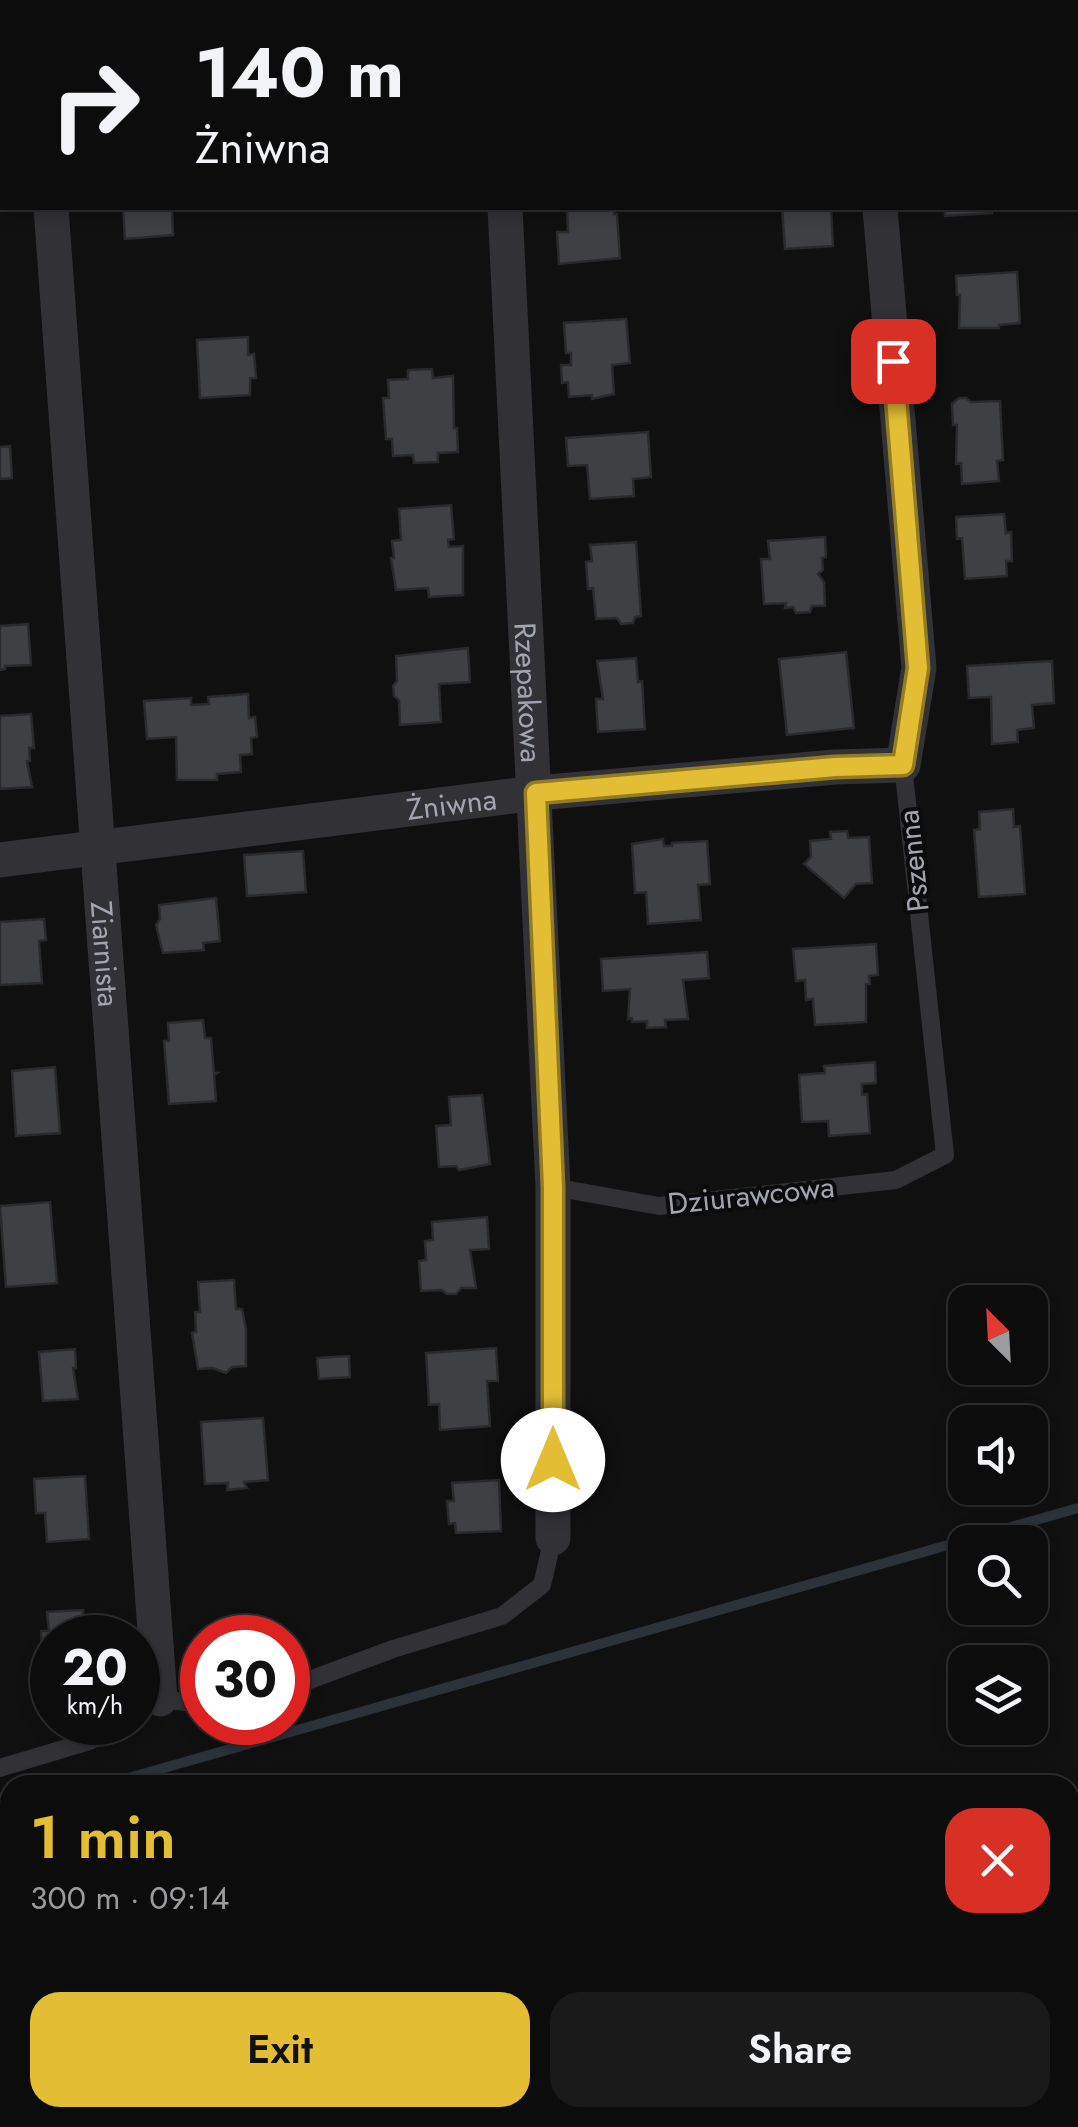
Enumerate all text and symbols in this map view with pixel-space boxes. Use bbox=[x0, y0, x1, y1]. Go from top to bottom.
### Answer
text: 140 m bbox=[195, 22, 404, 123]
icon: right bbox=[30, 40, 160, 170]
text: Żniwna bbox=[195, 115, 331, 180]
pin bbox=[851, 319, 936, 404]
icon: arrive bbox=[866, 334, 921, 389]
street label: Rzepakowa bbox=[504, 621, 554, 764]
street label: Żniwna bbox=[404, 777, 499, 831]
street label: Pszenna bbox=[886, 808, 940, 914]
street label: Ziarnista bbox=[80, 899, 131, 1009]
street label: Dziurawcowa bbox=[666, 1165, 836, 1225]
north arrow bbox=[948, 1285, 1048, 1385]
map controls bbox=[948, 1285, 1048, 1745]
button: sound bbox=[948, 1405, 1048, 1505]
position arrow bbox=[501, 1408, 605, 1512]
button: search bbox=[948, 1525, 1048, 1625]
speed limit sign: 30 bbox=[180, 1615, 310, 1745]
text: 20 bbox=[62, 1631, 128, 1704]
button: layers bbox=[948, 1645, 1048, 1745]
text: km/h bbox=[67, 1687, 123, 1723]
text: 1 min bbox=[30, 1794, 176, 1881]
button: close bbox=[945, 1808, 1050, 1913]
text: 300 m · 09:14 bbox=[30, 1875, 230, 1921]
button: Exit bbox=[30, 1992, 530, 2107]
button: Share bbox=[550, 1992, 1050, 2107]

